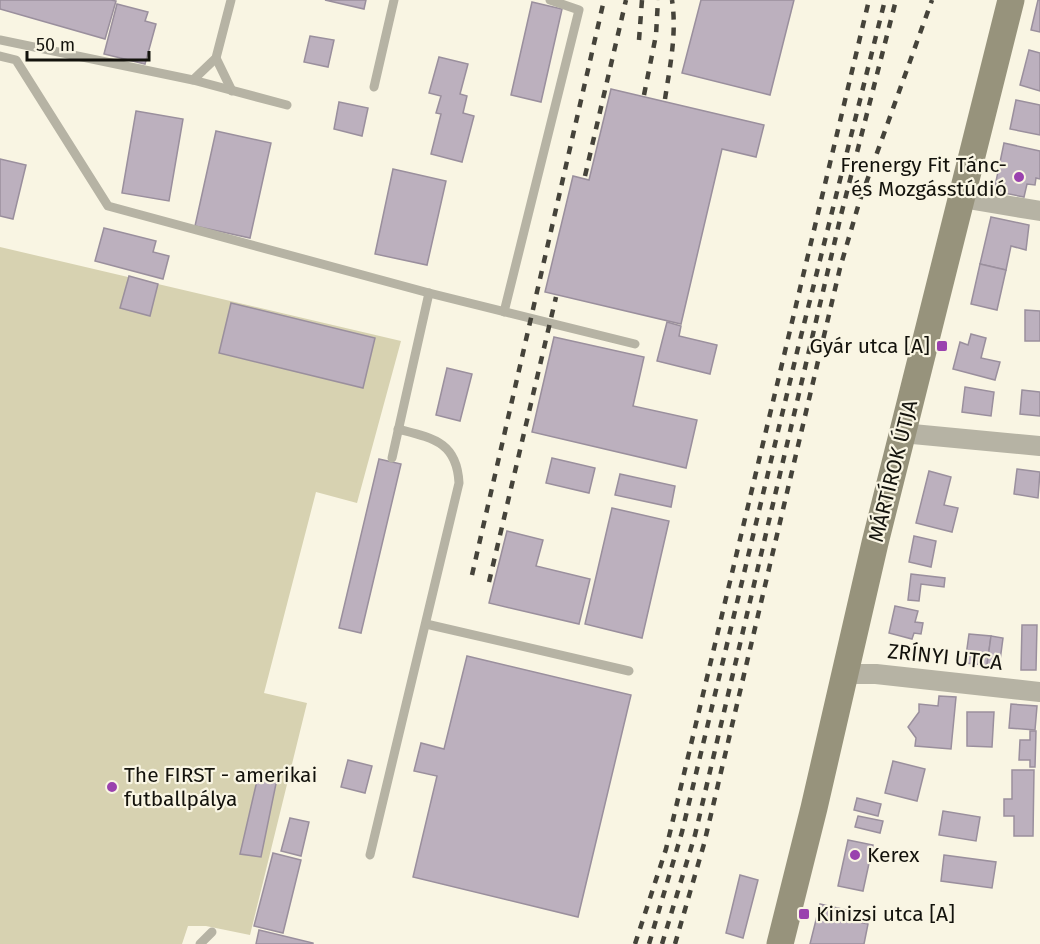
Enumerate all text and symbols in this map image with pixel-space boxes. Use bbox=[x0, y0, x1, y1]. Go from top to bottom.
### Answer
scale bar bbox=[27, 24, 148, 62]
text: 50 m bbox=[36, 34, 75, 56]
place label: Frenergy Fit Tánc- és Mozgásstúdió bbox=[840, 152, 1007, 202]
marker: Frenergy Fit Tánc- és Mozgásstúdió bbox=[1012, 170, 1026, 184]
place label: Gyár utca [A] bbox=[809, 333, 930, 359]
marker: Gyár utca [A] bbox=[935, 339, 949, 353]
street label: MÁRTÍROK ÚTJA bbox=[863, 397, 923, 545]
street label: ZRÍNYI UTCA bbox=[886, 638, 1004, 676]
place label: The FIRST - amerikai futballpálya bbox=[124, 762, 317, 812]
marker: The FIRST - amerikai futballpálya bbox=[105, 780, 119, 794]
place label: Kerex bbox=[867, 842, 920, 868]
marker: Kerex bbox=[848, 848, 862, 862]
place label: Kinizsi utca [A] bbox=[816, 901, 955, 927]
marker: Kinizsi utca [A] bbox=[797, 907, 811, 921]

